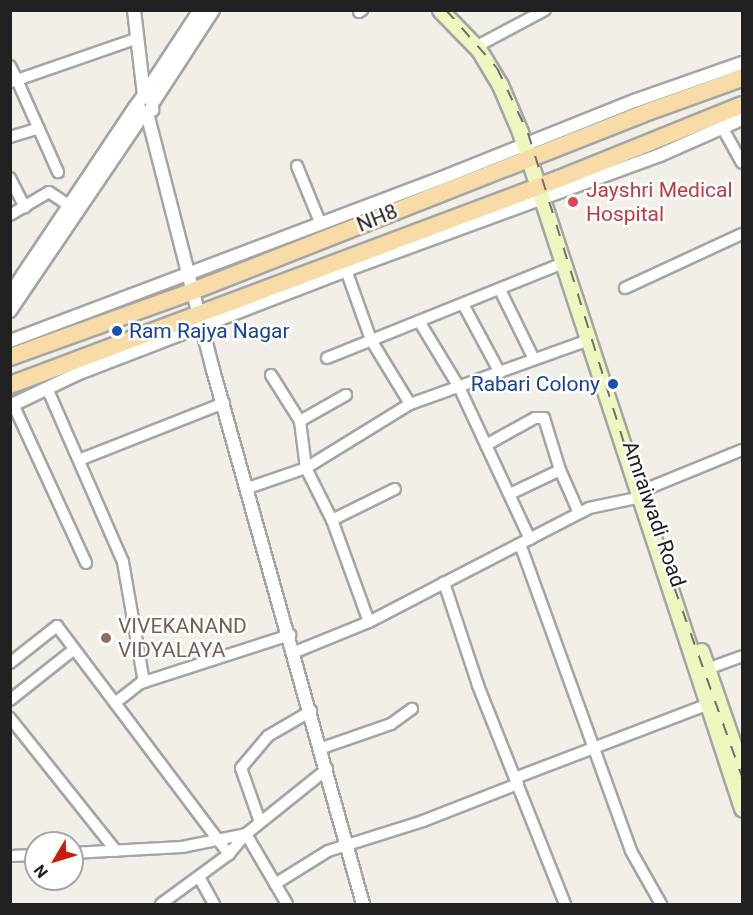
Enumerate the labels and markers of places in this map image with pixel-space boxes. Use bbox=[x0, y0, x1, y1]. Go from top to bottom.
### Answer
place label: Jayshri Medical Hospital bbox=[586, 177, 733, 227]
marker: Jayshri Medical Hospital bbox=[564, 193, 582, 211]
place label: Ram Rajya Nagar bbox=[129, 318, 290, 344]
marker: Ram Rajya Nagar bbox=[110, 324, 124, 338]
place label: Rabari Colony bbox=[471, 371, 600, 397]
marker: Rabari Colony bbox=[604, 375, 622, 393]
place label: VIVEKANAND VIDYALAYA bbox=[118, 613, 247, 663]
marker: VIVEKANAND VIDYALAYA bbox=[99, 631, 113, 645]

